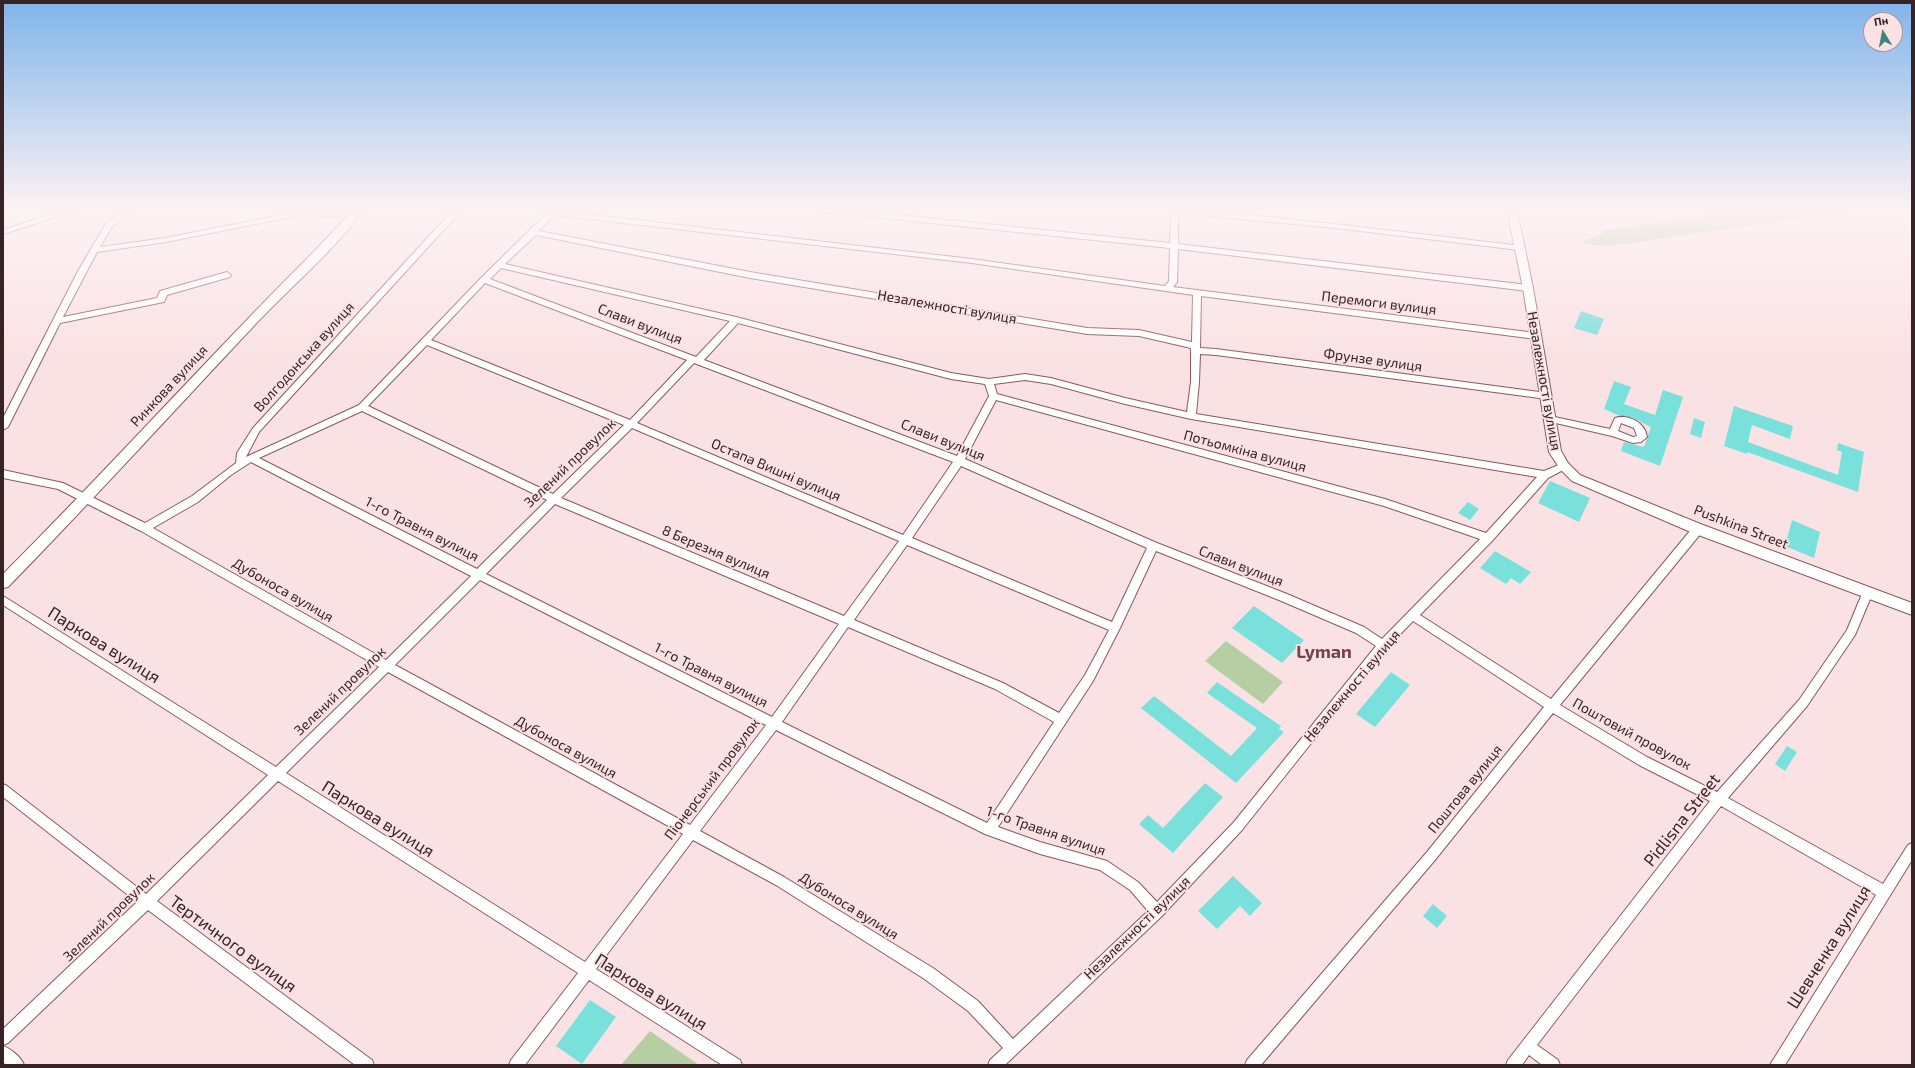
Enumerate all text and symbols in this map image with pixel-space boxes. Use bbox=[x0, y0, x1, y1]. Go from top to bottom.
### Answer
north arrow bbox=[1863, 12, 1903, 52]
text: Пн bbox=[1873, 13, 1889, 28]
street label: Незалежності вулиця bbox=[876, 286, 1018, 328]
street label: Перемоги вулиця bbox=[1321, 288, 1437, 318]
street label: Волгодонська вулиця bbox=[250, 299, 358, 415]
street label: Слави вулиця bbox=[595, 300, 685, 348]
street label: Незалежності вулиця bbox=[1523, 310, 1565, 452]
street label: Ринкова вулиця bbox=[127, 342, 211, 430]
street label: Фрунзе вулиця bbox=[1323, 345, 1423, 375]
street label: Зелений провулок bbox=[521, 415, 619, 511]
street label: Слави вулиця bbox=[898, 415, 988, 465]
street label: Потьомкіна вулиця bbox=[1182, 427, 1308, 475]
street label: Остапа Вишні вулиця bbox=[709, 435, 843, 505]
street label: 1-го Травня вулиця bbox=[362, 493, 482, 565]
street label: Pushkina Street bbox=[1691, 501, 1791, 553]
street label: 8 Березня вулиця bbox=[659, 522, 773, 582]
street label: Слави вулиця bbox=[1196, 542, 1286, 590]
street label: Дубоноса вулиця bbox=[230, 554, 336, 626]
street label: Паркова вулиця bbox=[44, 602, 164, 688]
street label: Незалежності вулиця bbox=[1300, 627, 1404, 745]
street label: 1-го Травня вулиця bbox=[651, 639, 771, 711]
district label: Lyman bbox=[1296, 641, 1352, 663]
street label: Зелений провулок bbox=[291, 643, 389, 739]
street label: Поштовий провулок bbox=[1570, 694, 1694, 774]
street label: Дубоноса вулиця bbox=[512, 712, 620, 782]
street label: Піонерський провулок bbox=[661, 715, 763, 843]
street label: Поштова вулиця bbox=[1424, 741, 1506, 837]
street label: Pidlisna Street bbox=[1639, 770, 1725, 870]
street label: Паркова вулиця bbox=[318, 776, 438, 862]
street label: 1-го Травня вулиця bbox=[984, 803, 1108, 859]
street label: Зелений провулок bbox=[60, 869, 158, 965]
street label: Дубоноса вулиця bbox=[796, 869, 902, 943]
street label: Незалежності вулиця bbox=[1080, 873, 1194, 983]
street label: Шевченка вулиця bbox=[1783, 882, 1875, 1012]
street label: Тертичного вулиця bbox=[166, 891, 300, 997]
street label: Паркова вулиця bbox=[591, 949, 711, 1035]

